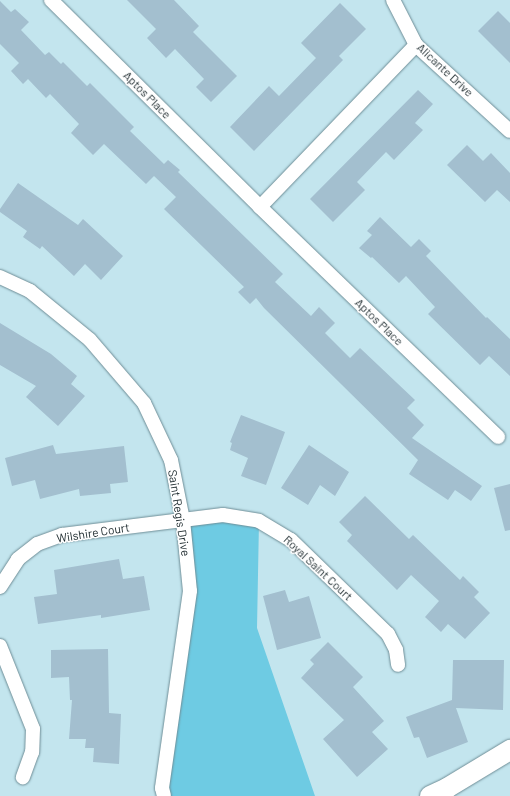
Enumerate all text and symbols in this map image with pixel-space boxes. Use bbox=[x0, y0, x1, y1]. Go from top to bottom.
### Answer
street label: Alicante Drive bbox=[414, 40, 476, 100]
street label: Aptos Place bbox=[120, 68, 174, 122]
street label: Aptos Place bbox=[352, 295, 406, 349]
street label: Saint Regis Drive bbox=[165, 469, 193, 557]
street label: Wilshire Court bbox=[55, 520, 131, 546]
street label: Royal Saint Court bbox=[281, 532, 355, 604]

